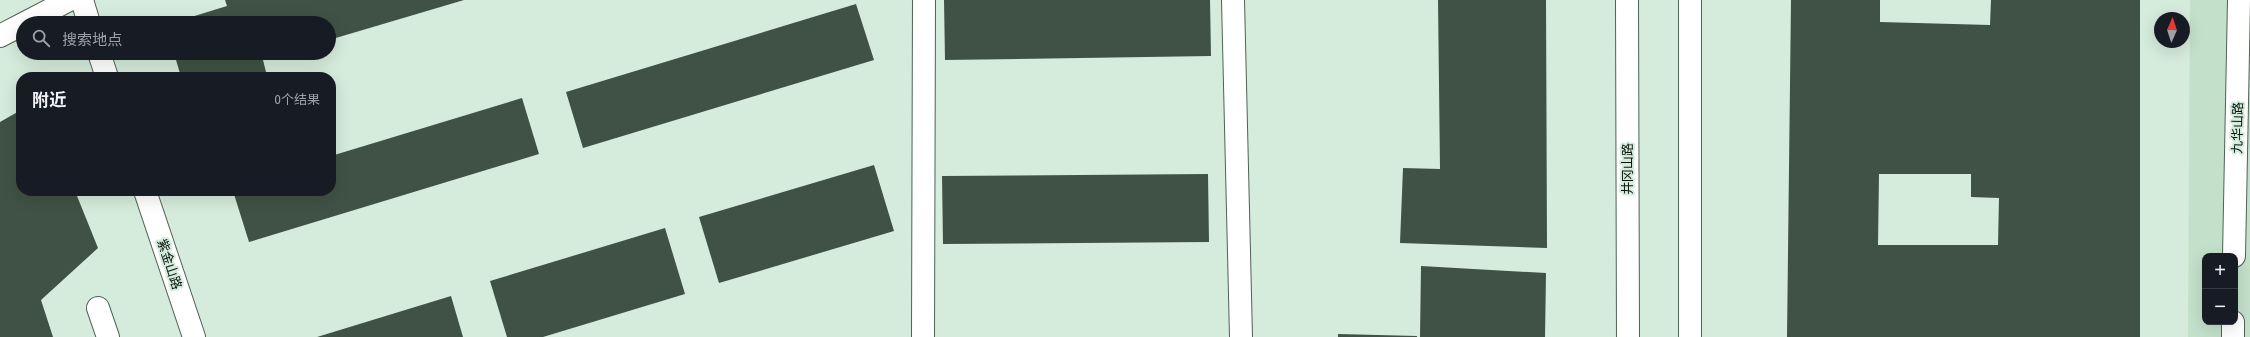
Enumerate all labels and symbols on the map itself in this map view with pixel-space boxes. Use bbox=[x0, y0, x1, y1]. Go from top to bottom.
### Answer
north arrow bbox=[2154, 12, 2190, 48]
street label: 九华山路 bbox=[2230, 102, 2245, 154]
street label: 井冈山路 bbox=[1620, 143, 1635, 195]
street label: 紫金山路 bbox=[154, 237, 185, 291]

